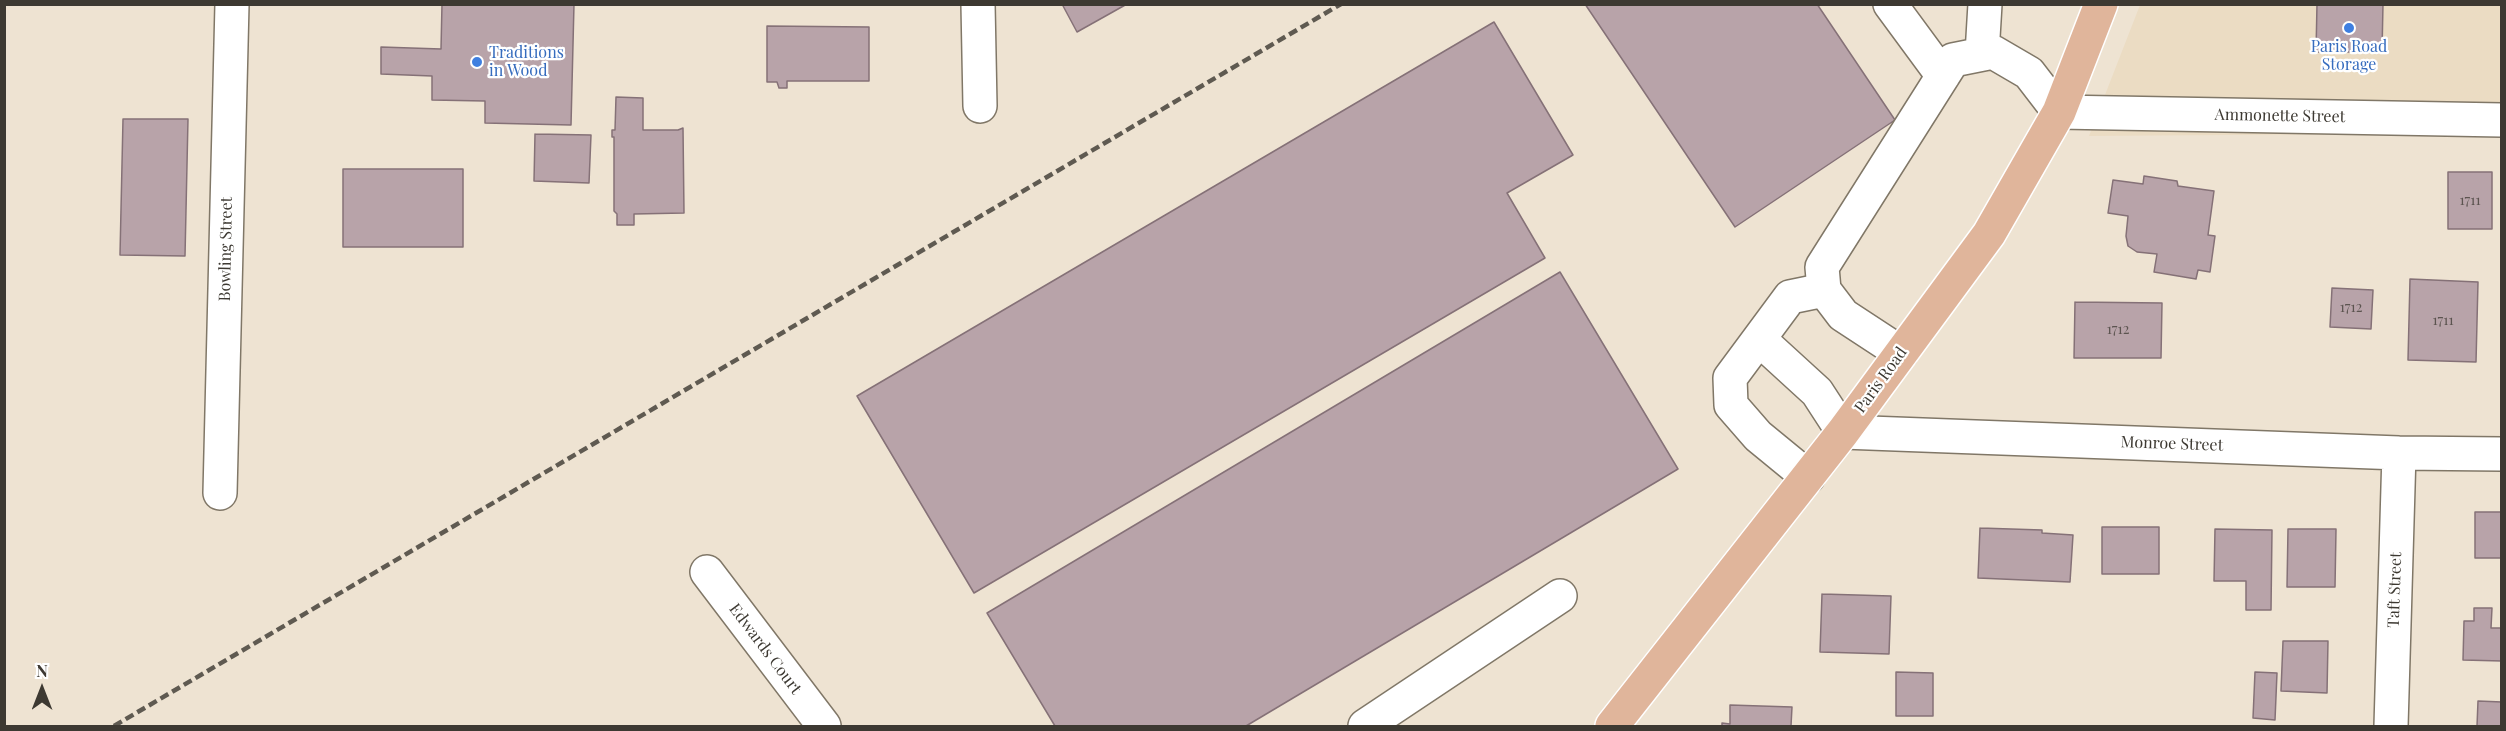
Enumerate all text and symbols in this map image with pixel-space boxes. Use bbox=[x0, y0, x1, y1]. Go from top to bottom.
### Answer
marker: Paris Road Storage bbox=[2342, 21, 2356, 35]
place label: Paris Road Storage bbox=[2311, 37, 2387, 75]
place label: Traditions in Wood bbox=[489, 43, 564, 81]
marker: Traditions in Wood bbox=[470, 55, 484, 69]
street label: Ammonette Street bbox=[2215, 105, 2345, 127]
house number: 1711 bbox=[2459, 193, 2481, 209]
street label: Bowling Street bbox=[215, 197, 237, 301]
house number: 1712 bbox=[2340, 300, 2362, 316]
house number: 1711 bbox=[2432, 313, 2454, 329]
house number: 1712 bbox=[2107, 322, 2129, 338]
street label: Paris Road bbox=[1851, 343, 1911, 417]
street label: Monroe Street bbox=[2120, 433, 2224, 455]
street label: Taft Street bbox=[2384, 552, 2406, 628]
street label: Edwards Court bbox=[725, 600, 805, 698]
north arrow bbox=[12, 659, 72, 719]
text: N bbox=[36, 660, 48, 681]

